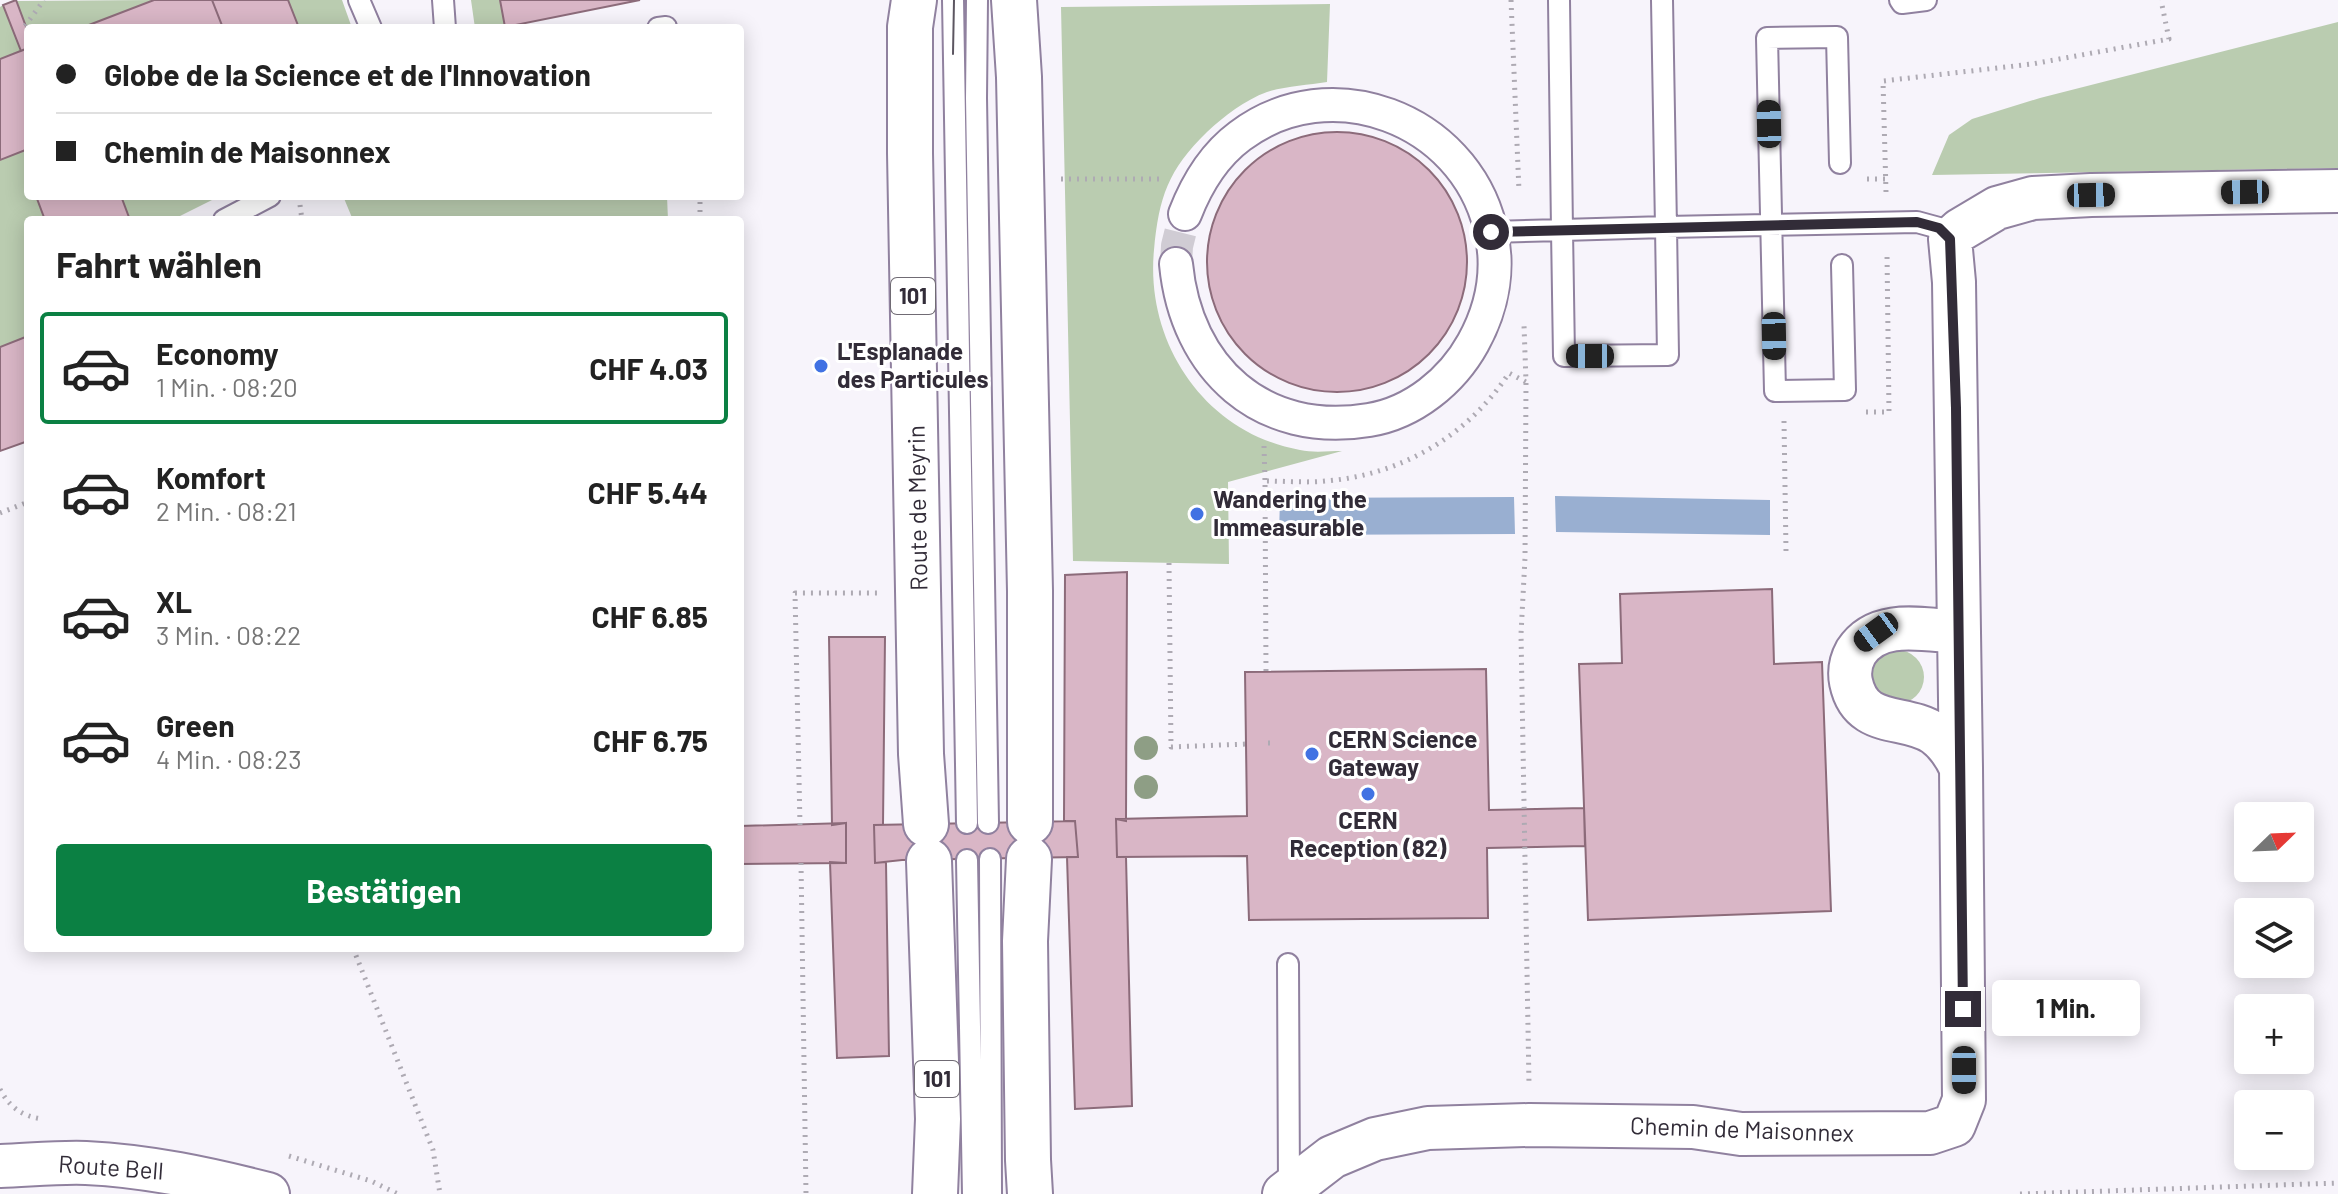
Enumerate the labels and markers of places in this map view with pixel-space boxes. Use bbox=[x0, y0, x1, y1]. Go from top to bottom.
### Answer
place label: L'Esplanade des Particules bbox=[837, 336, 989, 393]
marker: L'Esplanade des Particules bbox=[812, 357, 830, 375]
place label: Wandering the Immeasurable bbox=[1213, 484, 1367, 541]
marker: Wandering the Immeasurable bbox=[1188, 505, 1206, 523]
place label: CERN Science Gateway bbox=[1328, 724, 1477, 781]
marker: CERN Science Gateway bbox=[1303, 745, 1321, 763]
marker: CERN Reception (82) bbox=[1359, 785, 1377, 803]
place label: CERN Reception (82) bbox=[1290, 805, 1447, 862]

